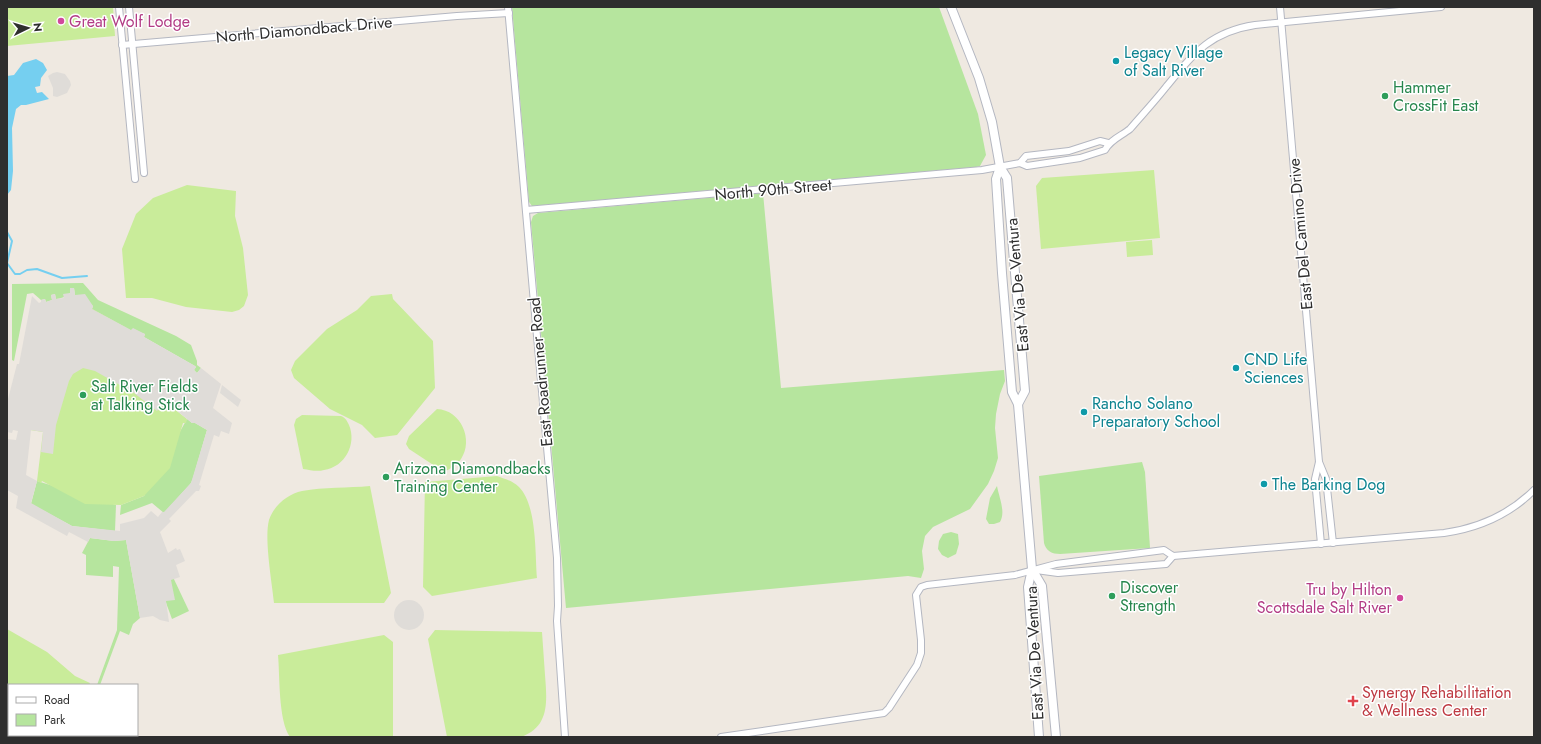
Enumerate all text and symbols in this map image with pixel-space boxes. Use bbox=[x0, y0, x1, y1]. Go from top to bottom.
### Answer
north arrow bbox=[8, 8, 48, 48]
place label: Great Wolf Lodge bbox=[69, 10, 190, 33]
street label: North Diamondback Drive bbox=[215, 10, 393, 49]
marker: Great Wolf Lodge bbox=[56, 16, 66, 26]
text: N bbox=[30, 22, 46, 32]
place label: Legacy Village of Salt River bbox=[1124, 41, 1223, 82]
marker: Legacy Village of Salt River bbox=[1111, 56, 1121, 66]
place label: Hammer CrossFit East bbox=[1393, 76, 1479, 117]
marker: Hammer CrossFit East bbox=[1380, 91, 1390, 101]
street label: East Del Camino Drive bbox=[1282, 157, 1319, 311]
street label: North 90th Street bbox=[713, 173, 833, 206]
street label: East Via De Ventura bbox=[1000, 217, 1035, 353]
street label: East Roadrunner Road bbox=[523, 296, 558, 448]
place label: CND Life Sciences bbox=[1244, 348, 1307, 389]
marker: CND Life Sciences bbox=[1231, 363, 1241, 373]
place label: Salt River Fields at Talking Stick bbox=[91, 375, 198, 416]
marker: Salt River Fields at Talking Stick bbox=[78, 390, 88, 400]
place label: Rancho Solano Preparatory School bbox=[1092, 392, 1220, 433]
marker: Rancho Solano Preparatory School bbox=[1079, 407, 1089, 417]
place label: Arizona Diamondbacks Training Center bbox=[394, 457, 550, 498]
marker: Arizona Diamondbacks Training Center bbox=[381, 472, 391, 482]
place label: The Barking Dog bbox=[1272, 473, 1385, 496]
marker: The Barking Dog bbox=[1259, 479, 1269, 489]
place label: Discover Strength bbox=[1120, 576, 1179, 617]
place label: Tru by Hilton Scottsdale Salt River bbox=[1257, 578, 1393, 619]
street label: East Via De Ventura bbox=[1020, 585, 1049, 721]
marker: Discover Strength bbox=[1107, 591, 1117, 601]
marker: Tru by Hilton Scottsdale Salt River bbox=[1395, 593, 1405, 603]
place label: Synergy Rehabilitation & Wellness Center bbox=[1362, 681, 1512, 722]
legend bbox=[8, 684, 138, 736]
text: Road bbox=[44, 691, 70, 709]
marker: Synergy Rehabilitation & Wellness Center bbox=[1347, 695, 1359, 707]
text: Park bbox=[44, 711, 66, 729]

